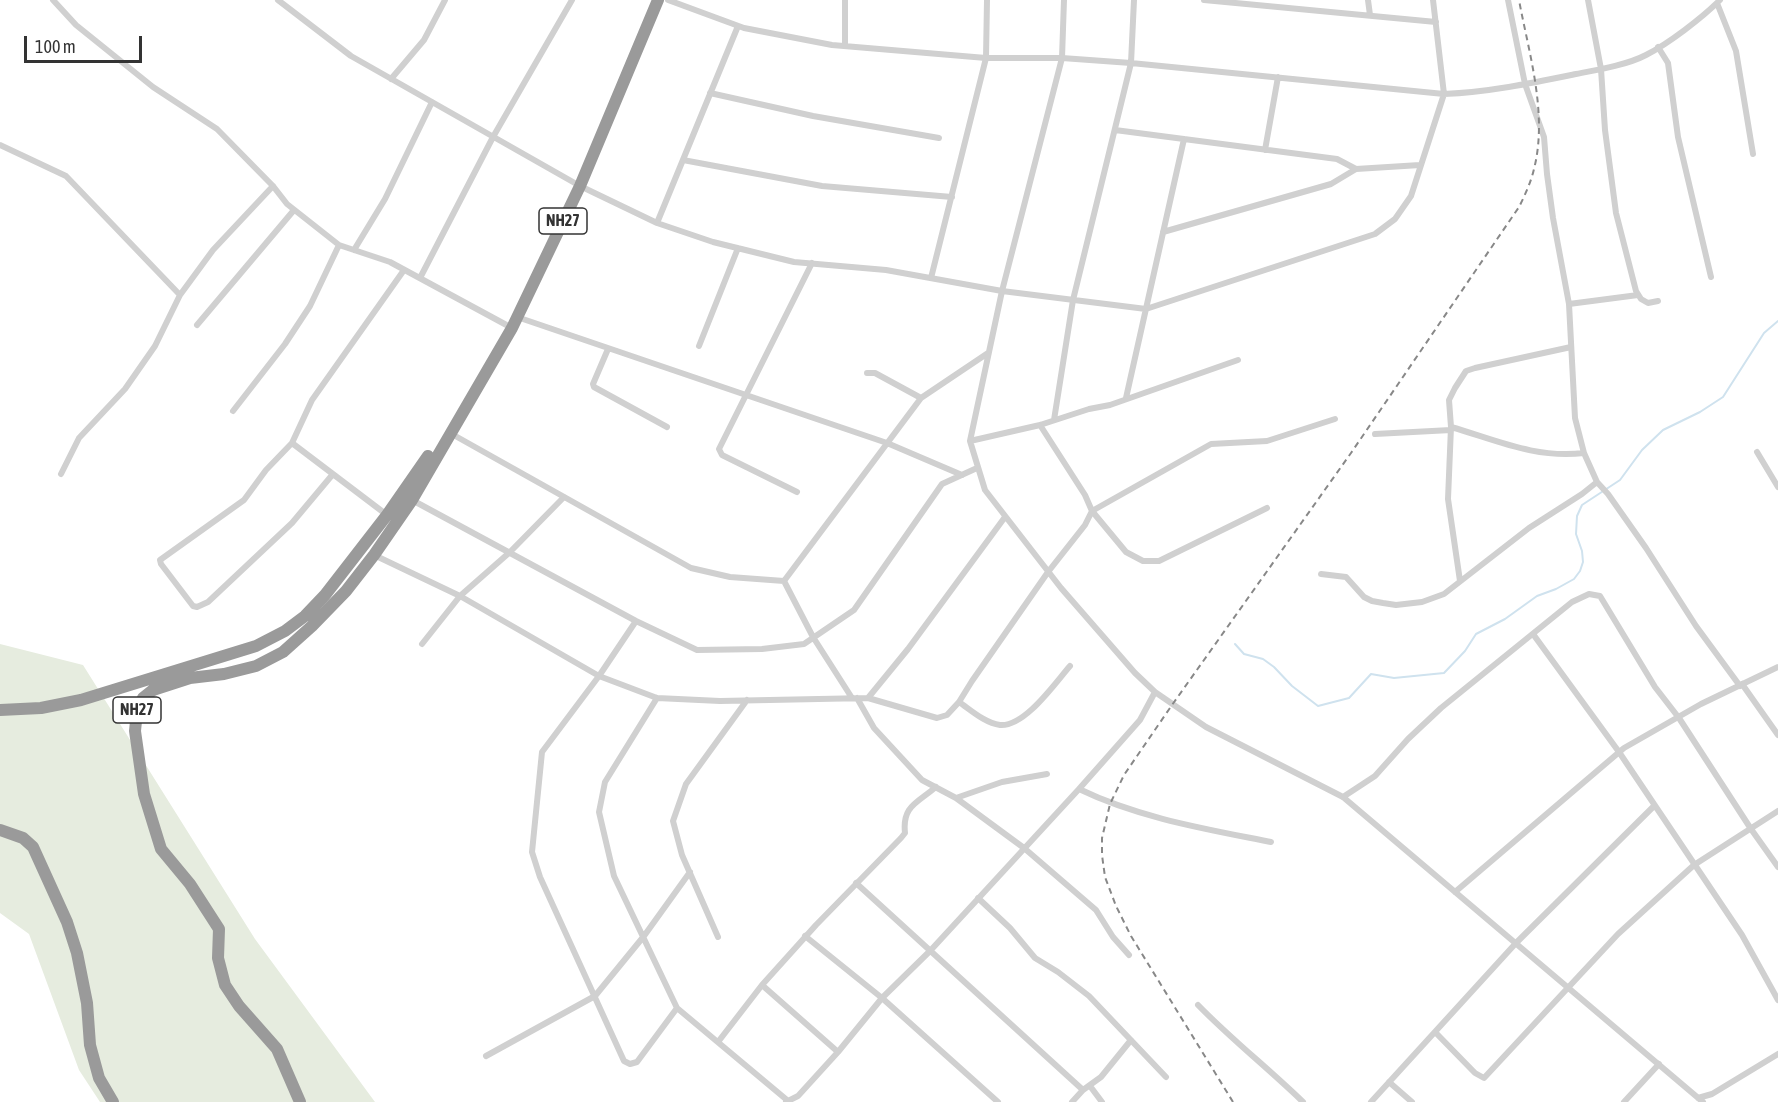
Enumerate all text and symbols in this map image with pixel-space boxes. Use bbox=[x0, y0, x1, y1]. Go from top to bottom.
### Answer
scale bar bbox=[27, 24, 146, 62]
text: 100 m bbox=[35, 36, 76, 57]
road number: NH27 bbox=[539, 208, 587, 234]
road number: NH27 bbox=[113, 697, 161, 723]

